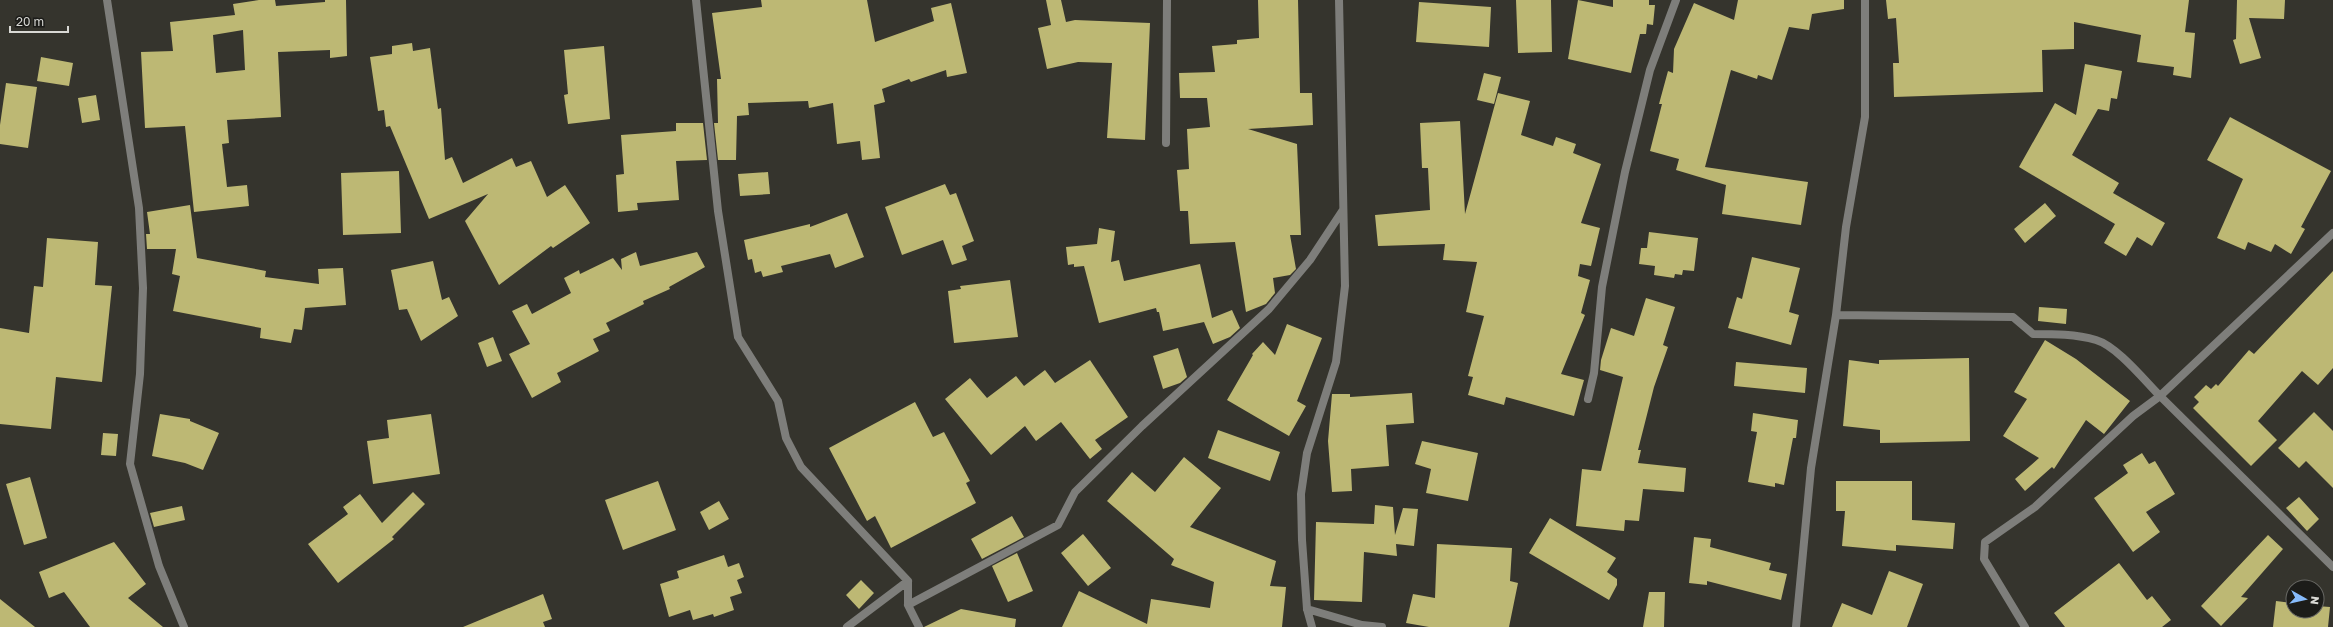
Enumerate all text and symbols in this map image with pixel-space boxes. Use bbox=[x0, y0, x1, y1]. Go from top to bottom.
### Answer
scale bar bbox=[10, 8, 68, 34]
text: 20 m bbox=[16, 14, 44, 29]
north arrow bbox=[2285, 579, 2325, 619]
text: N bbox=[2308, 595, 2322, 606]

